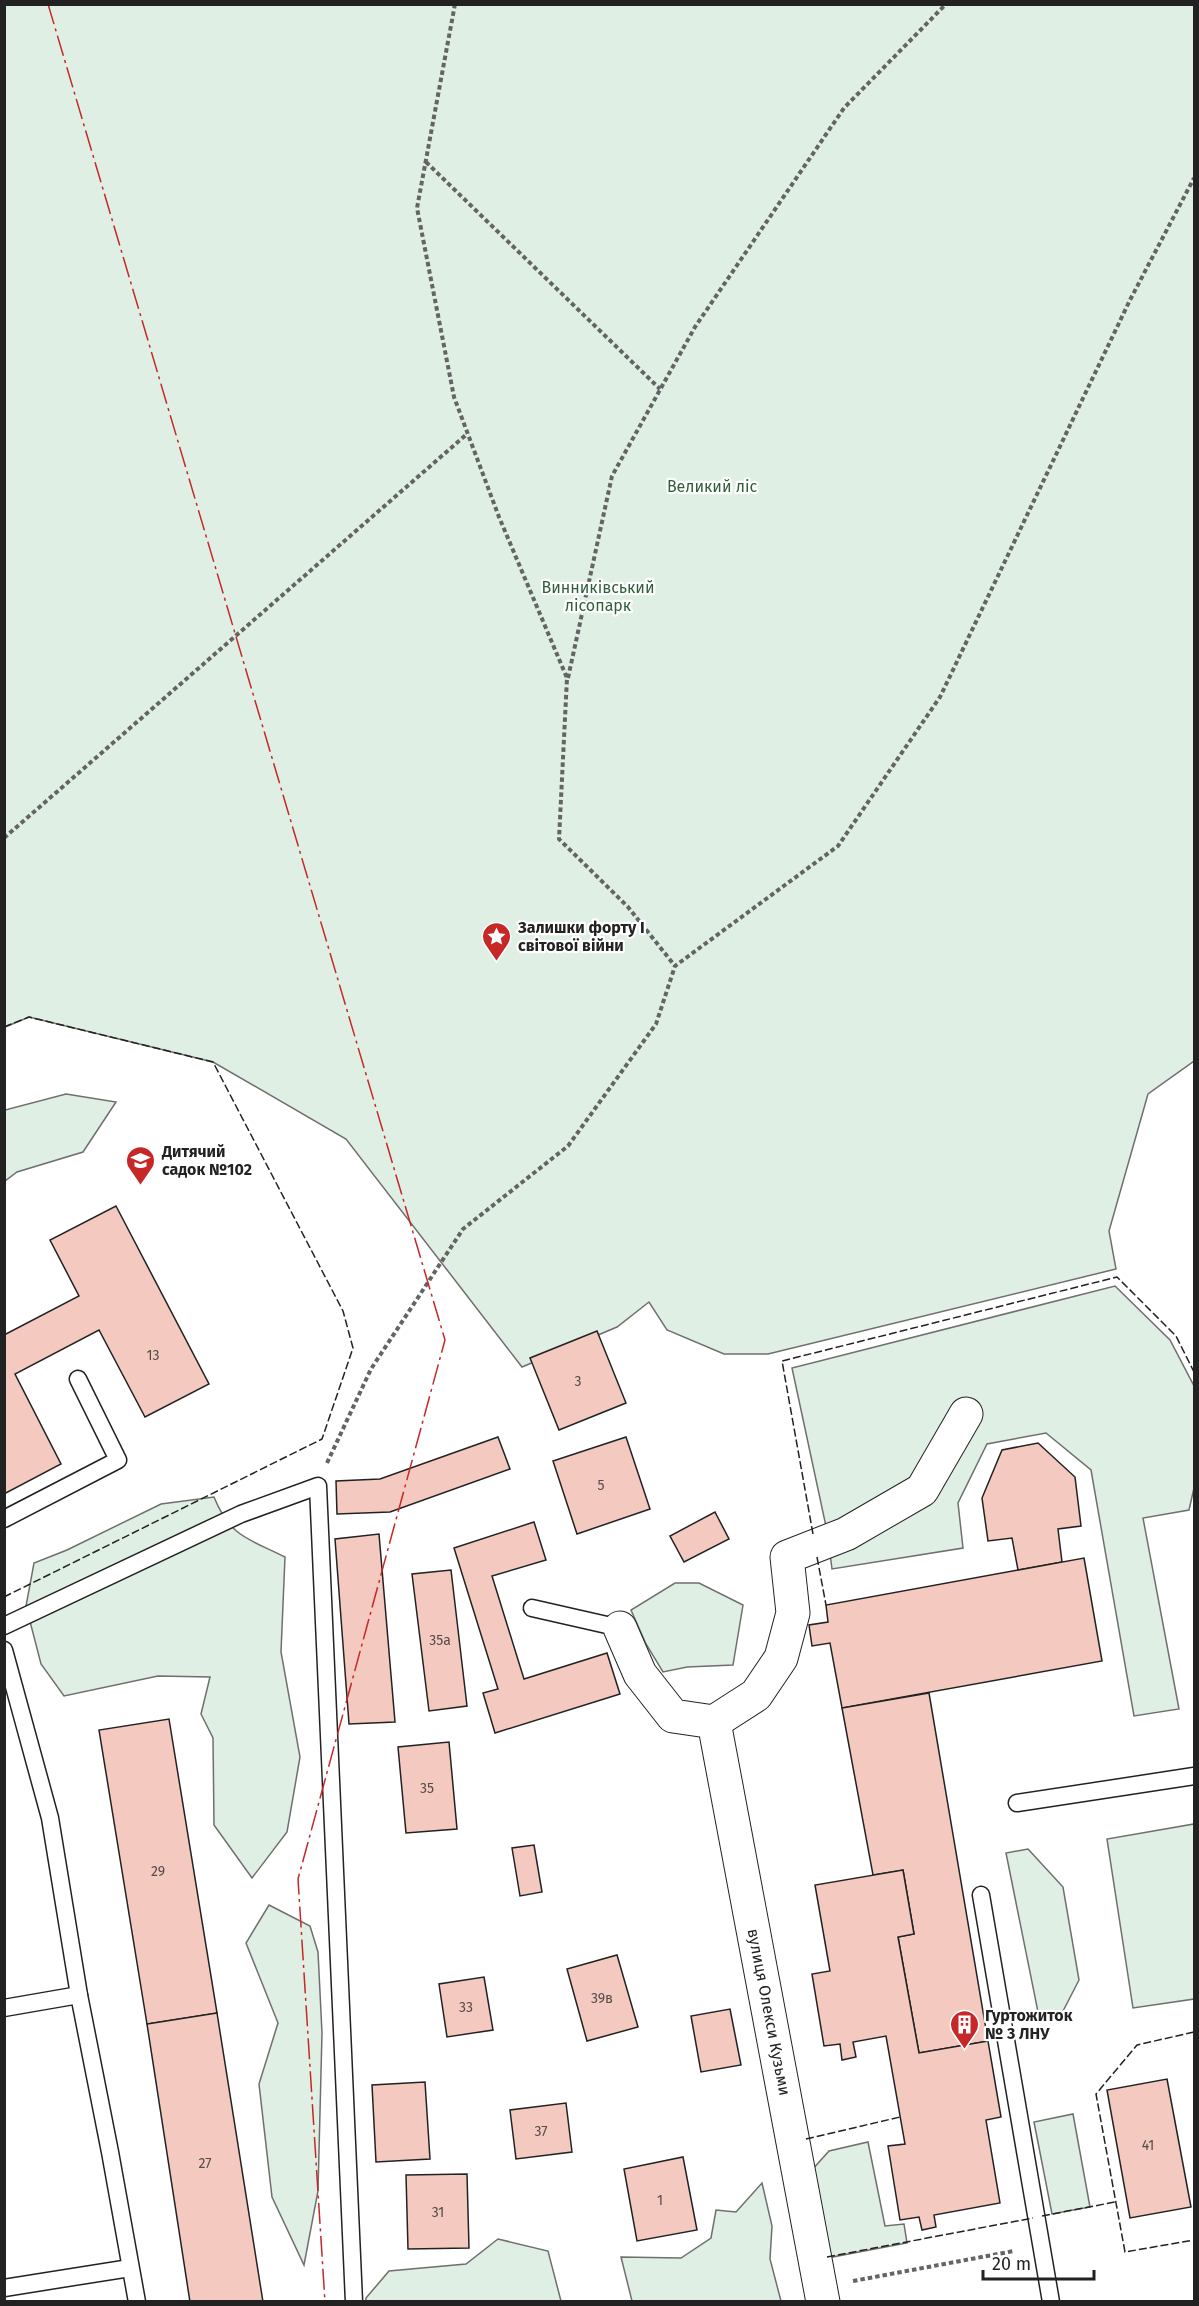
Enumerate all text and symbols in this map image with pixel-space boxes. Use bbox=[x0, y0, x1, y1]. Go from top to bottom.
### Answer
park label: Великий ліс bbox=[667, 477, 757, 496]
park label: Винниківський лісопарк bbox=[541, 578, 655, 615]
place label: Залишки форту І світової війни bbox=[517, 918, 645, 955]
place icon: Залишки форту І світової війни bbox=[481, 920, 513, 962]
place label: Дитячий садок №102 bbox=[161, 1142, 252, 1179]
school or university icon: Дитячий садок №102 bbox=[125, 1144, 157, 1186]
house number: 13 bbox=[146, 1347, 160, 1364]
house number: 3 bbox=[575, 1373, 582, 1390]
house number: 5 bbox=[597, 1477, 605, 1494]
house number: 35а bbox=[429, 1632, 451, 1649]
house number: 35 bbox=[420, 1780, 434, 1797]
house number: 29 bbox=[151, 1863, 165, 1880]
street label: вулиця Олекси Кузьми bbox=[743, 1927, 795, 2097]
house number: 39в bbox=[591, 1990, 613, 2007]
house number: 33 bbox=[459, 1999, 473, 2016]
place label: Гуртожиток № 3 ЛНУ bbox=[985, 2006, 1073, 2043]
building icon: Гуртожиток № 3 ЛНУ bbox=[948, 2008, 980, 2050]
house number: 37 bbox=[534, 2123, 548, 2140]
house number: 41 bbox=[1142, 2137, 1154, 2154]
house number: 27 bbox=[198, 2155, 212, 2172]
house number: 1 bbox=[657, 2192, 663, 2209]
house number: 31 bbox=[432, 2204, 444, 2221]
scale bar bbox=[983, 2243, 1094, 2281]
text: 20 m bbox=[992, 2253, 1031, 2275]

